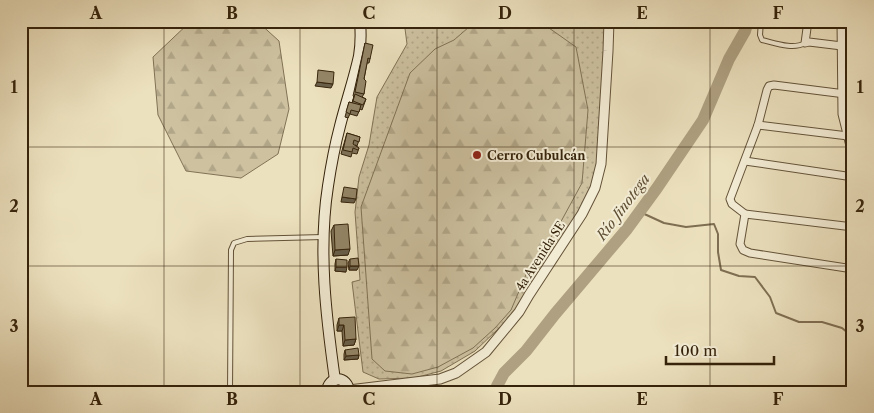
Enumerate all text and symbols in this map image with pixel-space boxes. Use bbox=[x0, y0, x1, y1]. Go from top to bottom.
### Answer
text: A bbox=[89, 3, 103, 23]
text: B bbox=[226, 3, 238, 23]
text: C bbox=[363, 3, 375, 23]
text: D bbox=[498, 3, 512, 23]
text: E bbox=[636, 3, 648, 23]
text: F bbox=[773, 3, 784, 23]
text: 1 bbox=[10, 77, 18, 97]
text: 1 bbox=[856, 77, 864, 97]
place label: Cerro Cubulcán bbox=[487, 148, 586, 163]
marker: Cerro Cubulcán bbox=[471, 149, 483, 161]
water label: Río Jinotega bbox=[592, 170, 654, 244]
text: 2 bbox=[9, 196, 19, 216]
text: 2 bbox=[855, 196, 865, 216]
street label: 4a Avenida SE bbox=[512, 218, 568, 294]
text: 3 bbox=[9, 316, 19, 336]
text: 3 bbox=[855, 316, 865, 336]
scale bar bbox=[666, 333, 774, 365]
text: 100 m bbox=[674, 341, 717, 360]
text: A bbox=[89, 389, 103, 409]
text: B bbox=[226, 389, 238, 409]
text: C bbox=[363, 389, 375, 409]
text: D bbox=[498, 389, 512, 409]
text: E bbox=[636, 389, 648, 409]
text: F bbox=[773, 389, 784, 409]

